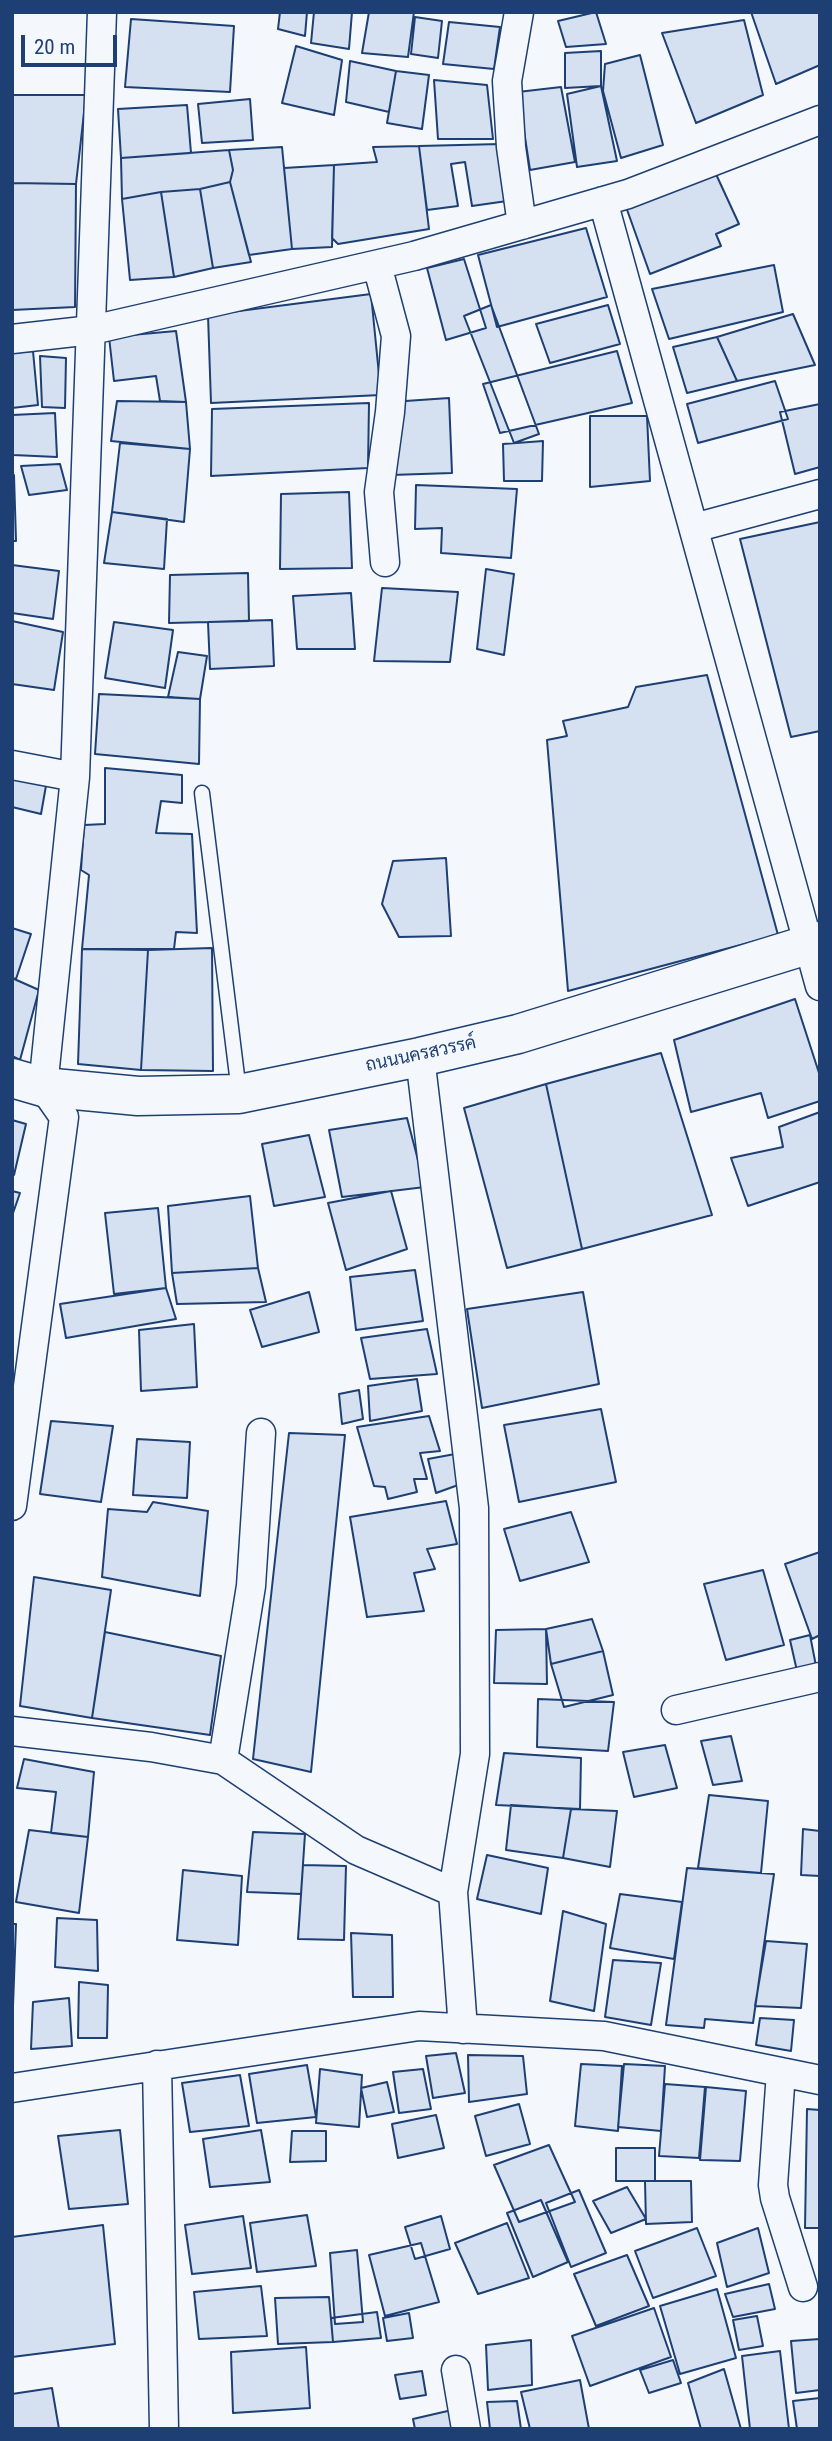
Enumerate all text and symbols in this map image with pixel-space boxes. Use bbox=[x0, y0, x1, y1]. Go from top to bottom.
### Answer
scale bar bbox=[24, 21, 121, 65]
text: 20 m bbox=[34, 35, 75, 59]
street label: ถนนนครสวรรค์ bbox=[364, 1033, 478, 1077]

